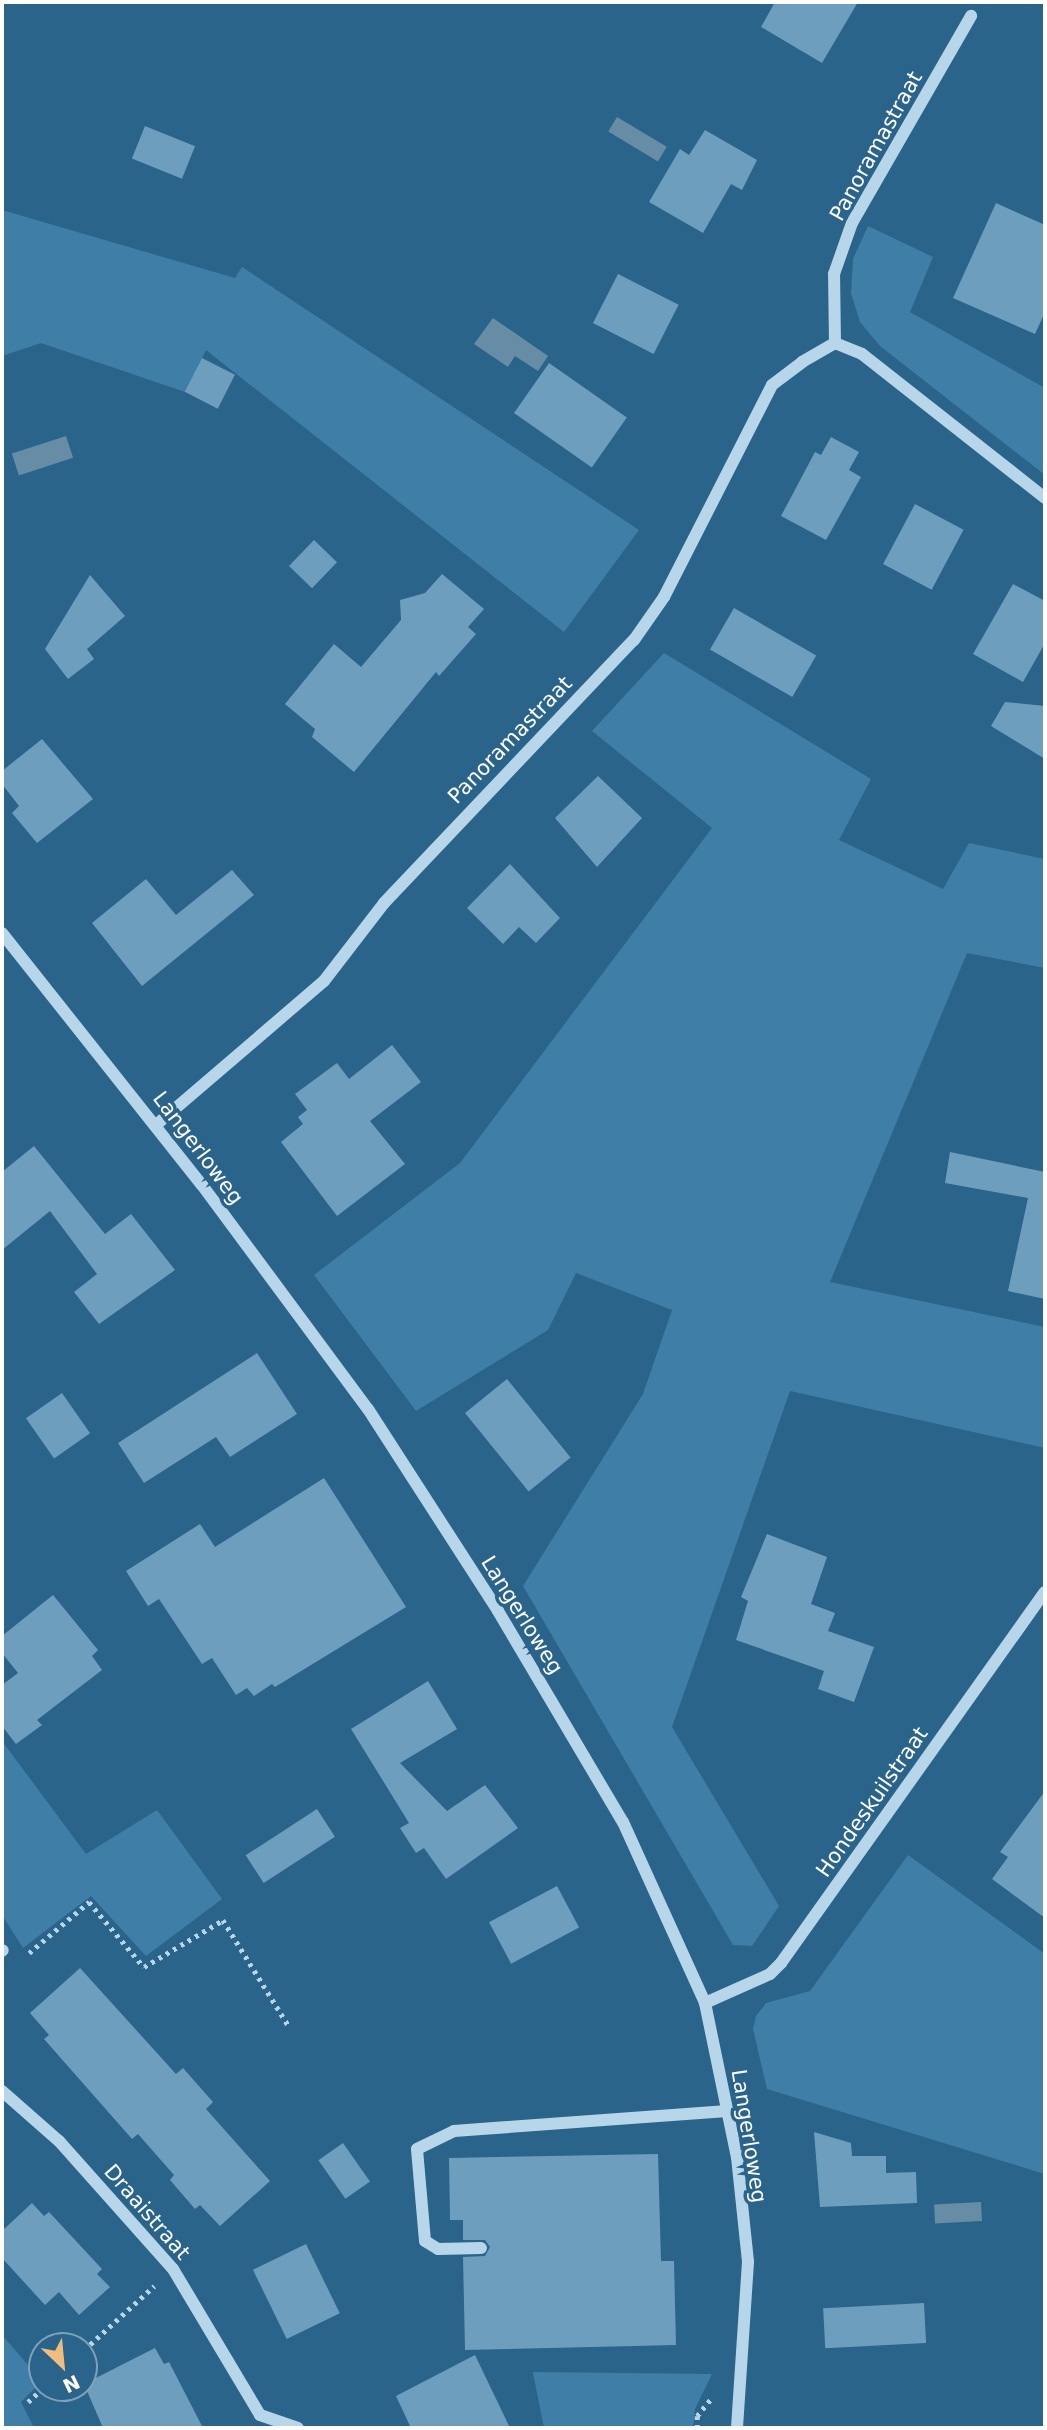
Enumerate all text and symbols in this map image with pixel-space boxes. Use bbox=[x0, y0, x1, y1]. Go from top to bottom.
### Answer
street label: Panoramastraat bbox=[824, 67, 928, 225]
street label: Panoramastraat bbox=[443, 671, 577, 809]
street label: Langerloweg bbox=[147, 1087, 249, 1209]
street label: Langerloweg bbox=[476, 1551, 568, 1679]
street label: Hondeskuilstraat bbox=[811, 1722, 933, 1882]
street label: Langerloweg bbox=[726, 2067, 772, 2205]
street label: Draaistraat bbox=[99, 2159, 195, 2265]
north arrow bbox=[28, 2332, 98, 2402]
text: N bbox=[59, 2371, 83, 2397]

